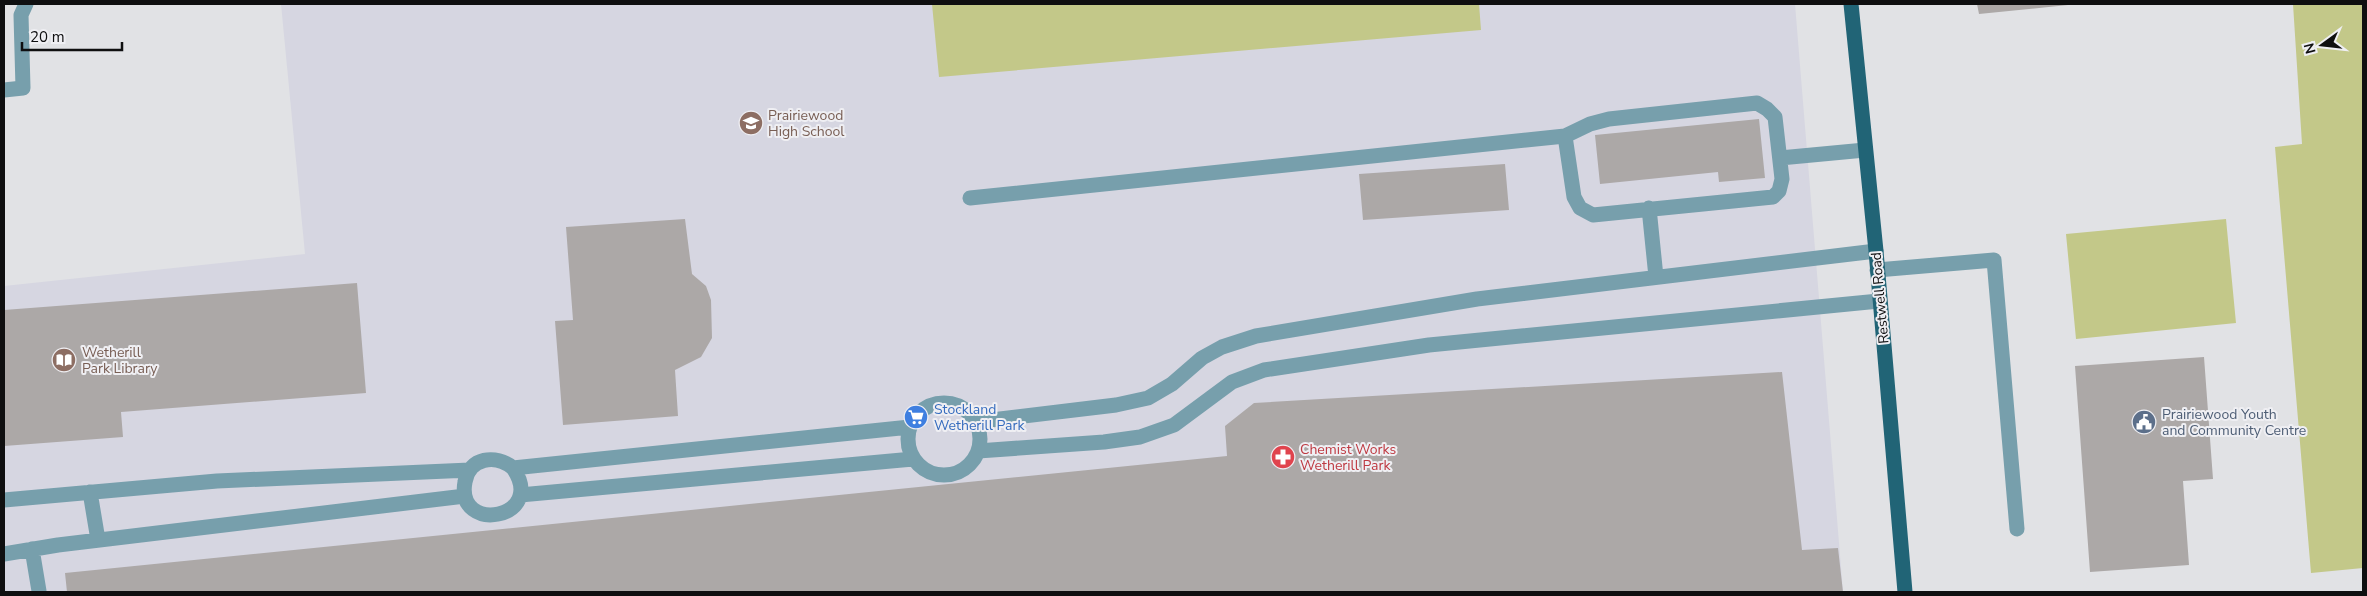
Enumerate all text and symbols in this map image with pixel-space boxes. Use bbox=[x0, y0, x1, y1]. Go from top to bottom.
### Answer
scale bar bbox=[22, 20, 122, 52]
north arrow bbox=[2297, 20, 2347, 70]
text: 20 m bbox=[30, 27, 65, 47]
text: N bbox=[2299, 41, 2320, 56]
place label: Prairiewood High School bbox=[768, 106, 845, 141]
school or university icon: Prairiewood High School bbox=[738, 110, 764, 136]
street label: Restwell Road bbox=[1867, 251, 1893, 345]
place label: Wetherill Park Library bbox=[82, 343, 158, 378]
library icon: Wetherill Park Library bbox=[51, 347, 77, 373]
place label: Stockland Wetherill Park bbox=[934, 400, 1025, 435]
supermarket icon: Stockland Wetherill Park bbox=[903, 404, 929, 430]
place label: Prairiewood Youth and Community Centre bbox=[2162, 405, 2306, 440]
public building icon: Prairiewood Youth and Community Centre bbox=[2131, 409, 2157, 435]
place label: Chemist Works Wetherill Park bbox=[1300, 440, 1396, 475]
pharmacy icon: Chemist Works Wetherill Park bbox=[1270, 444, 1296, 470]

